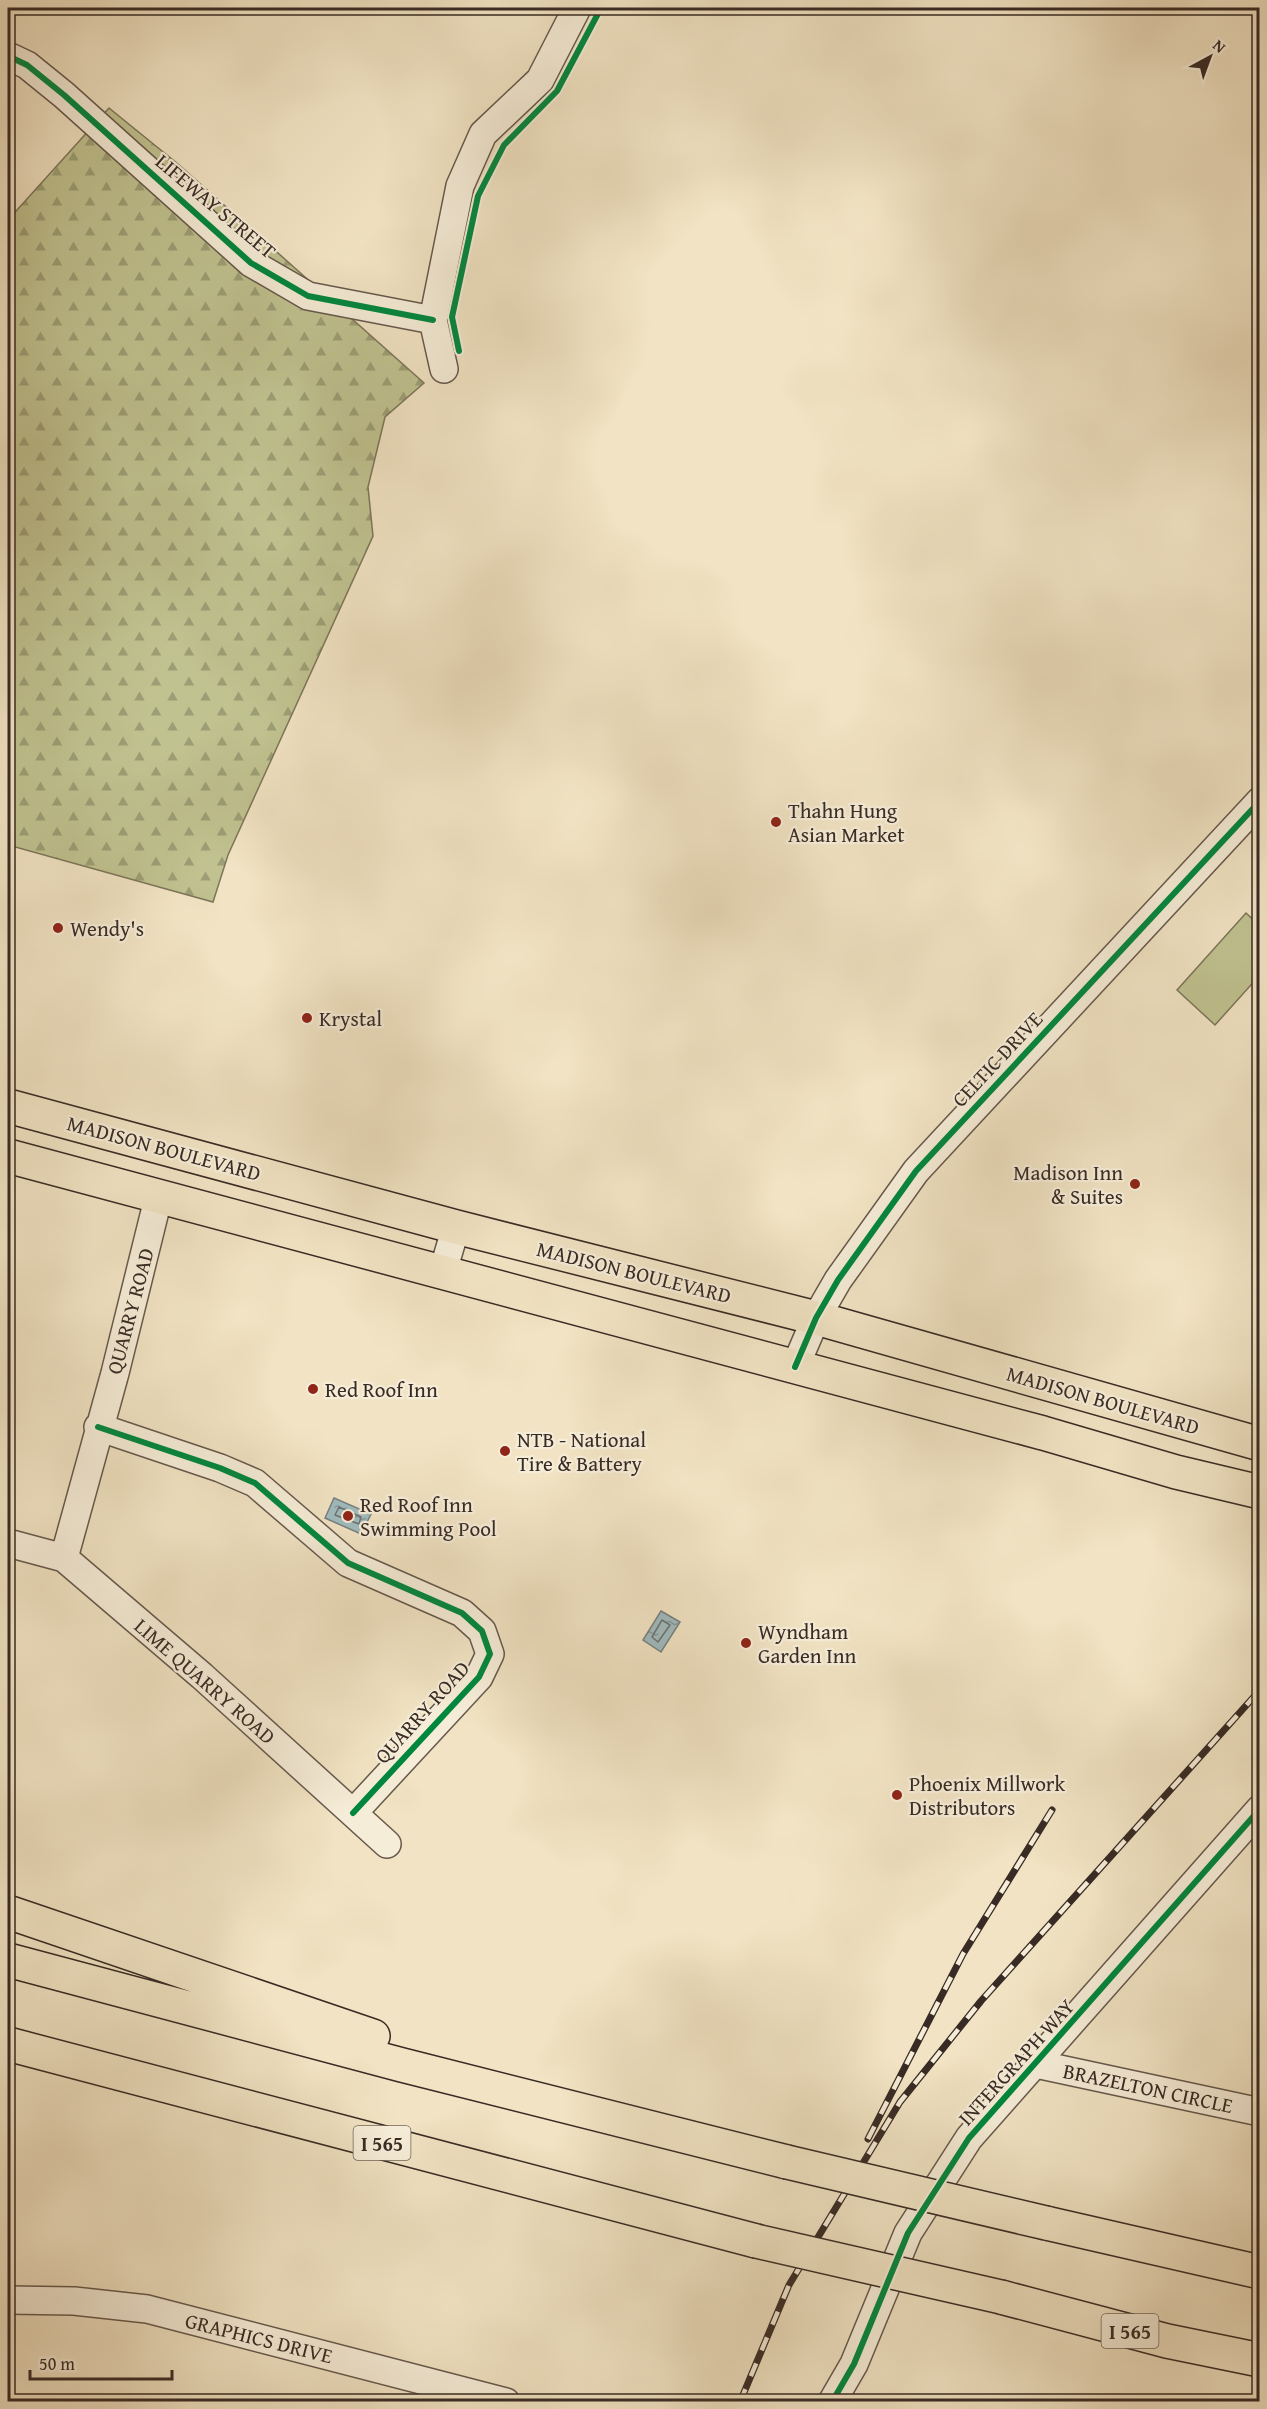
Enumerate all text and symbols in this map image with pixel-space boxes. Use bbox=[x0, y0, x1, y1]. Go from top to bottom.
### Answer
north arrow bbox=[1180, 27, 1240, 87]
text: N bbox=[1208, 33, 1232, 58]
street label: LIFEWAY STREET bbox=[149, 146, 283, 266]
place label: Thahn Hung Asian Market bbox=[788, 795, 905, 850]
marker: Thahn Hung Asian Market bbox=[769, 815, 783, 829]
place label: Wendy's bbox=[70, 913, 144, 944]
marker: Wendy's bbox=[51, 921, 65, 935]
place label: Krystal bbox=[319, 1003, 382, 1034]
street label: CELTIC DRIVE bbox=[944, 1004, 1050, 1114]
marker: Krystal bbox=[300, 1011, 314, 1025]
street label: MADISON BOULEVARD bbox=[64, 1107, 264, 1189]
place label: Madison Inn & Suites bbox=[1013, 1157, 1123, 1212]
marker: Madison Inn & Suites bbox=[1128, 1177, 1142, 1191]
street label: MADISON BOULEVARD bbox=[534, 1233, 734, 1311]
street label: QUARRY ROAD bbox=[98, 1244, 162, 1378]
street label: MADISON BOULEVARD bbox=[1003, 1358, 1203, 1442]
place label: Red Roof Inn bbox=[325, 1374, 438, 1405]
marker: Red Roof Inn bbox=[306, 1382, 320, 1396]
place label: NTB - National Tire & Battery bbox=[517, 1424, 646, 1479]
marker: NTB - National Tire & Battery bbox=[498, 1444, 512, 1458]
place label: Red Roof Inn Swimming Pool bbox=[360, 1489, 497, 1544]
marker: Red Roof Inn Swimming Pool bbox=[341, 1509, 355, 1523]
street label: LIME QUARRY ROAD bbox=[127, 1611, 283, 1751]
place label: Wyndham Garden Inn bbox=[758, 1616, 856, 1671]
marker: Wyndham Garden Inn bbox=[739, 1636, 753, 1650]
street label: QUARRY ROAD bbox=[367, 1654, 477, 1770]
place label: Phoenix Millwork Distributors bbox=[909, 1768, 1066, 1823]
marker: Phoenix Millwork Distributors bbox=[890, 1788, 904, 1802]
street label: INTERGRAPH WAY bbox=[950, 1991, 1082, 2132]
street label: BRAZELTON CIRCLE bbox=[1060, 2055, 1236, 2121]
road number: I 565 bbox=[354, 2126, 410, 2160]
street label: GRAPHICS DRIVE bbox=[182, 2305, 336, 2371]
road number: I 565 bbox=[1102, 2314, 1158, 2348]
scale bar bbox=[30, 2343, 172, 2381]
text: 50 m bbox=[39, 2350, 75, 2377]

